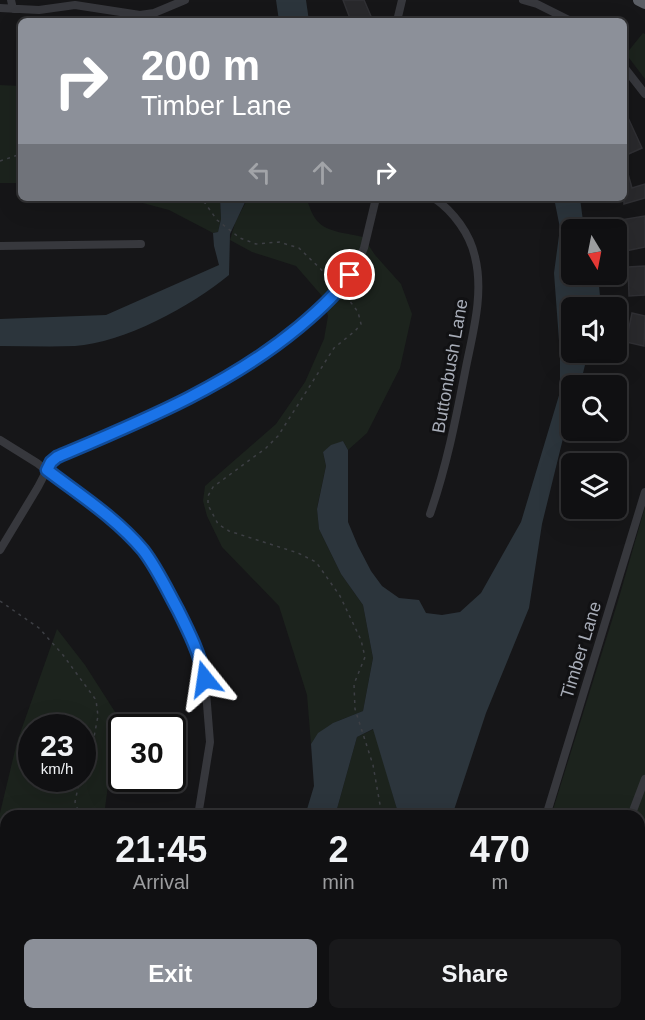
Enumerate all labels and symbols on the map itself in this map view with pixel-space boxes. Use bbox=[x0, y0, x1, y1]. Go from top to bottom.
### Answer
north arrow bbox=[561, 219, 627, 285]
pin bbox=[324, 249, 375, 300]
street label: Buttonbush Lane bbox=[428, 297, 472, 435]
street label: Timber Lane bbox=[557, 599, 605, 701]
position arrow bbox=[173, 647, 237, 711]
speed limit sign: 30 bbox=[108, 714, 186, 792]

